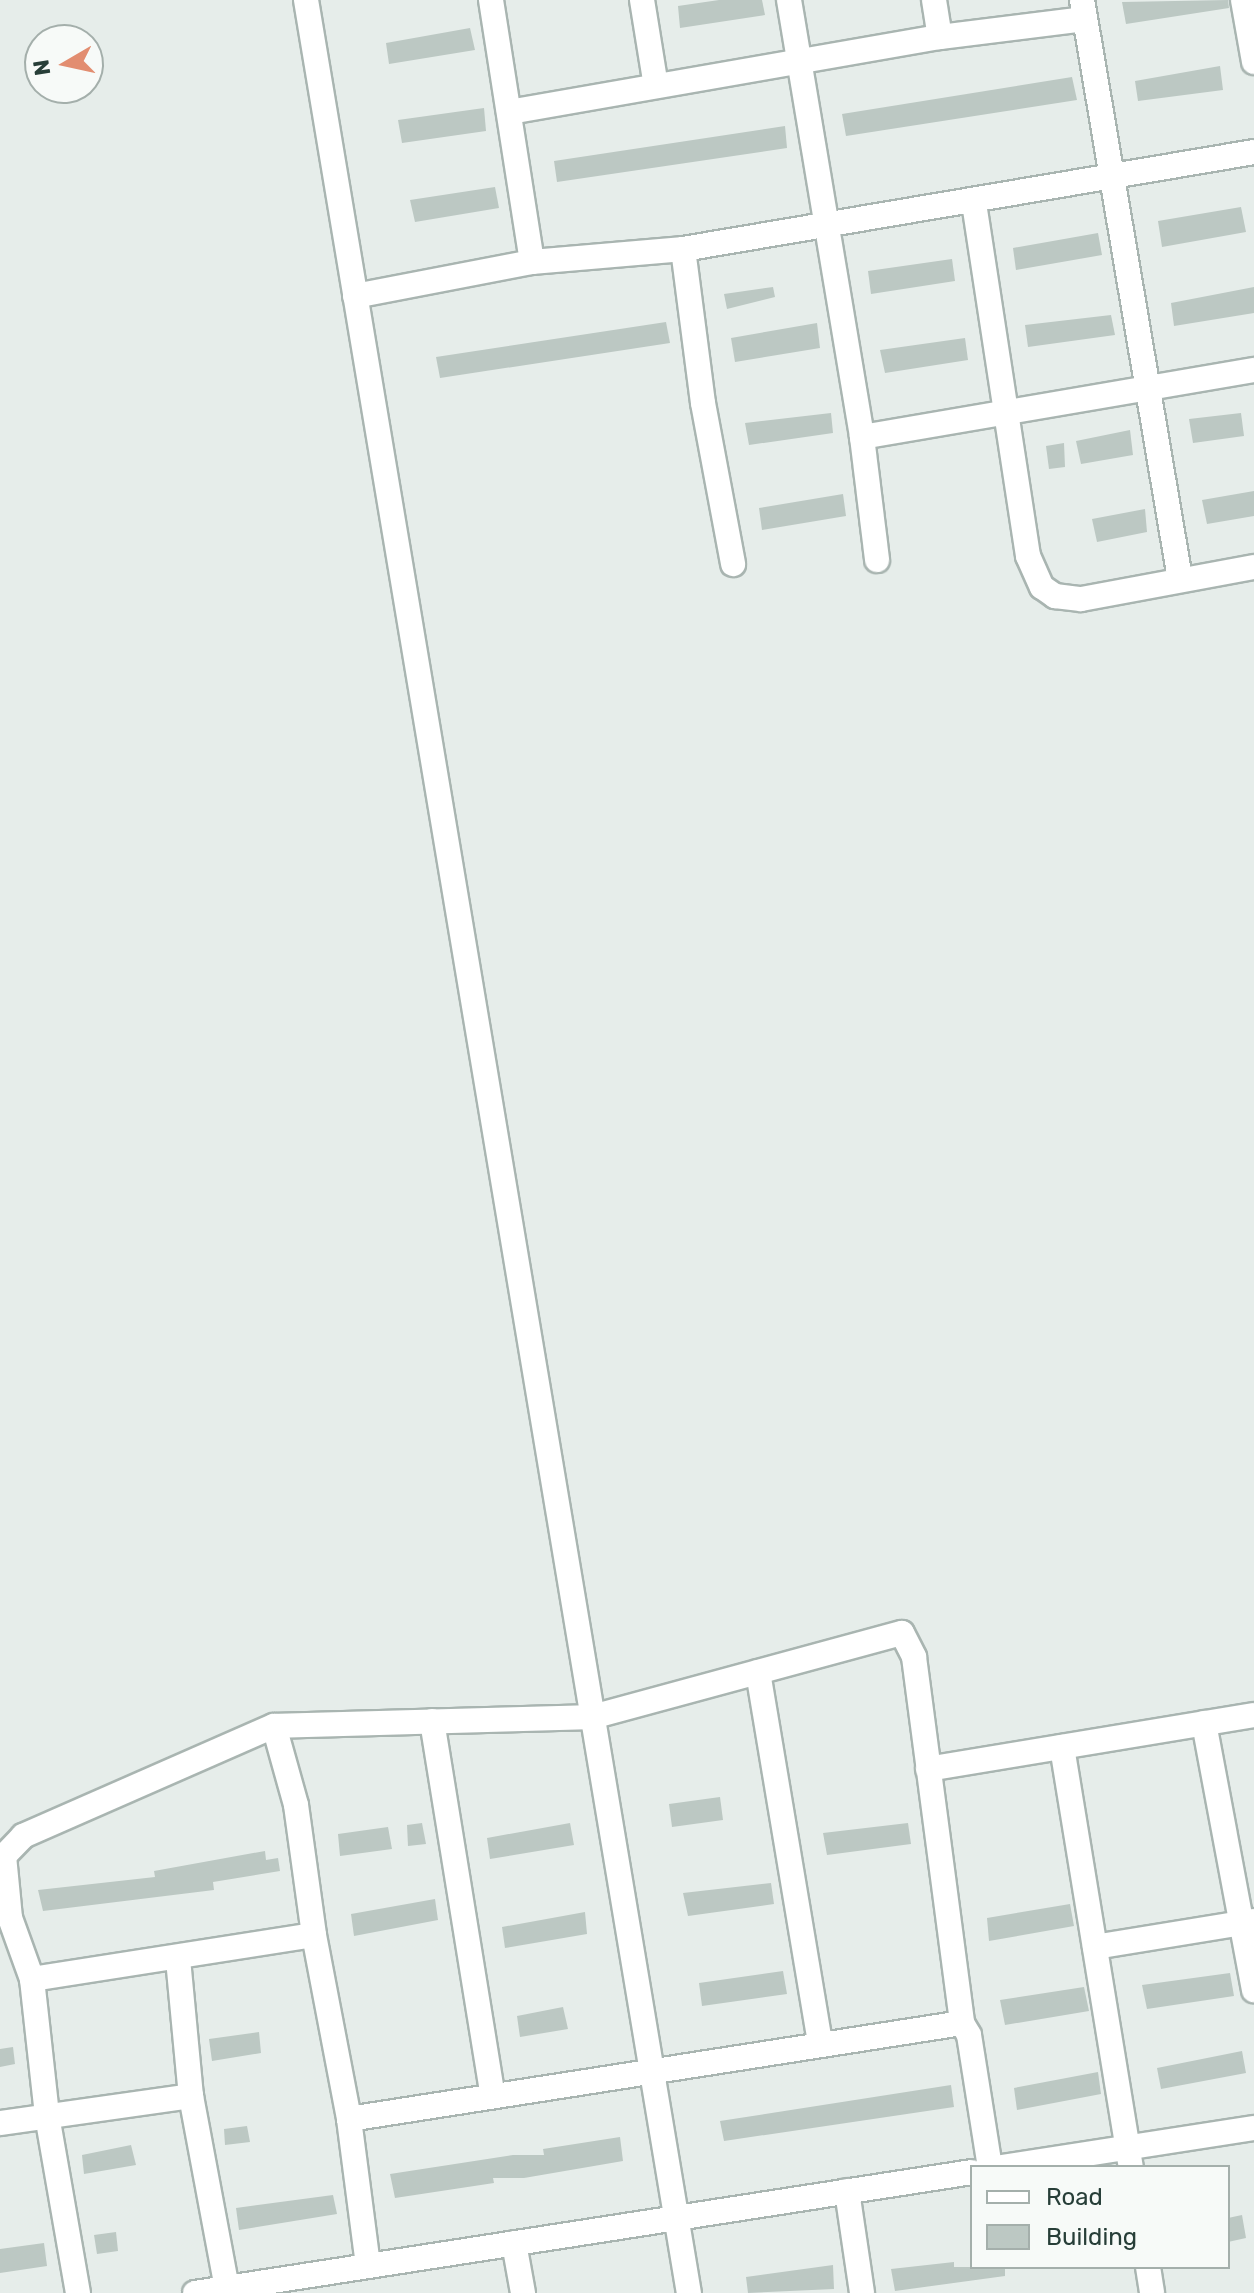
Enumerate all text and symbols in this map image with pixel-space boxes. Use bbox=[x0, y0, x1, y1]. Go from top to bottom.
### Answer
north arrow bbox=[24, 24, 104, 104]
text: N bbox=[27, 58, 56, 77]
legend bbox=[970, 2165, 1230, 2269]
text: Road bbox=[1046, 2183, 1103, 2211]
text: Building bbox=[1046, 2223, 1137, 2251]

